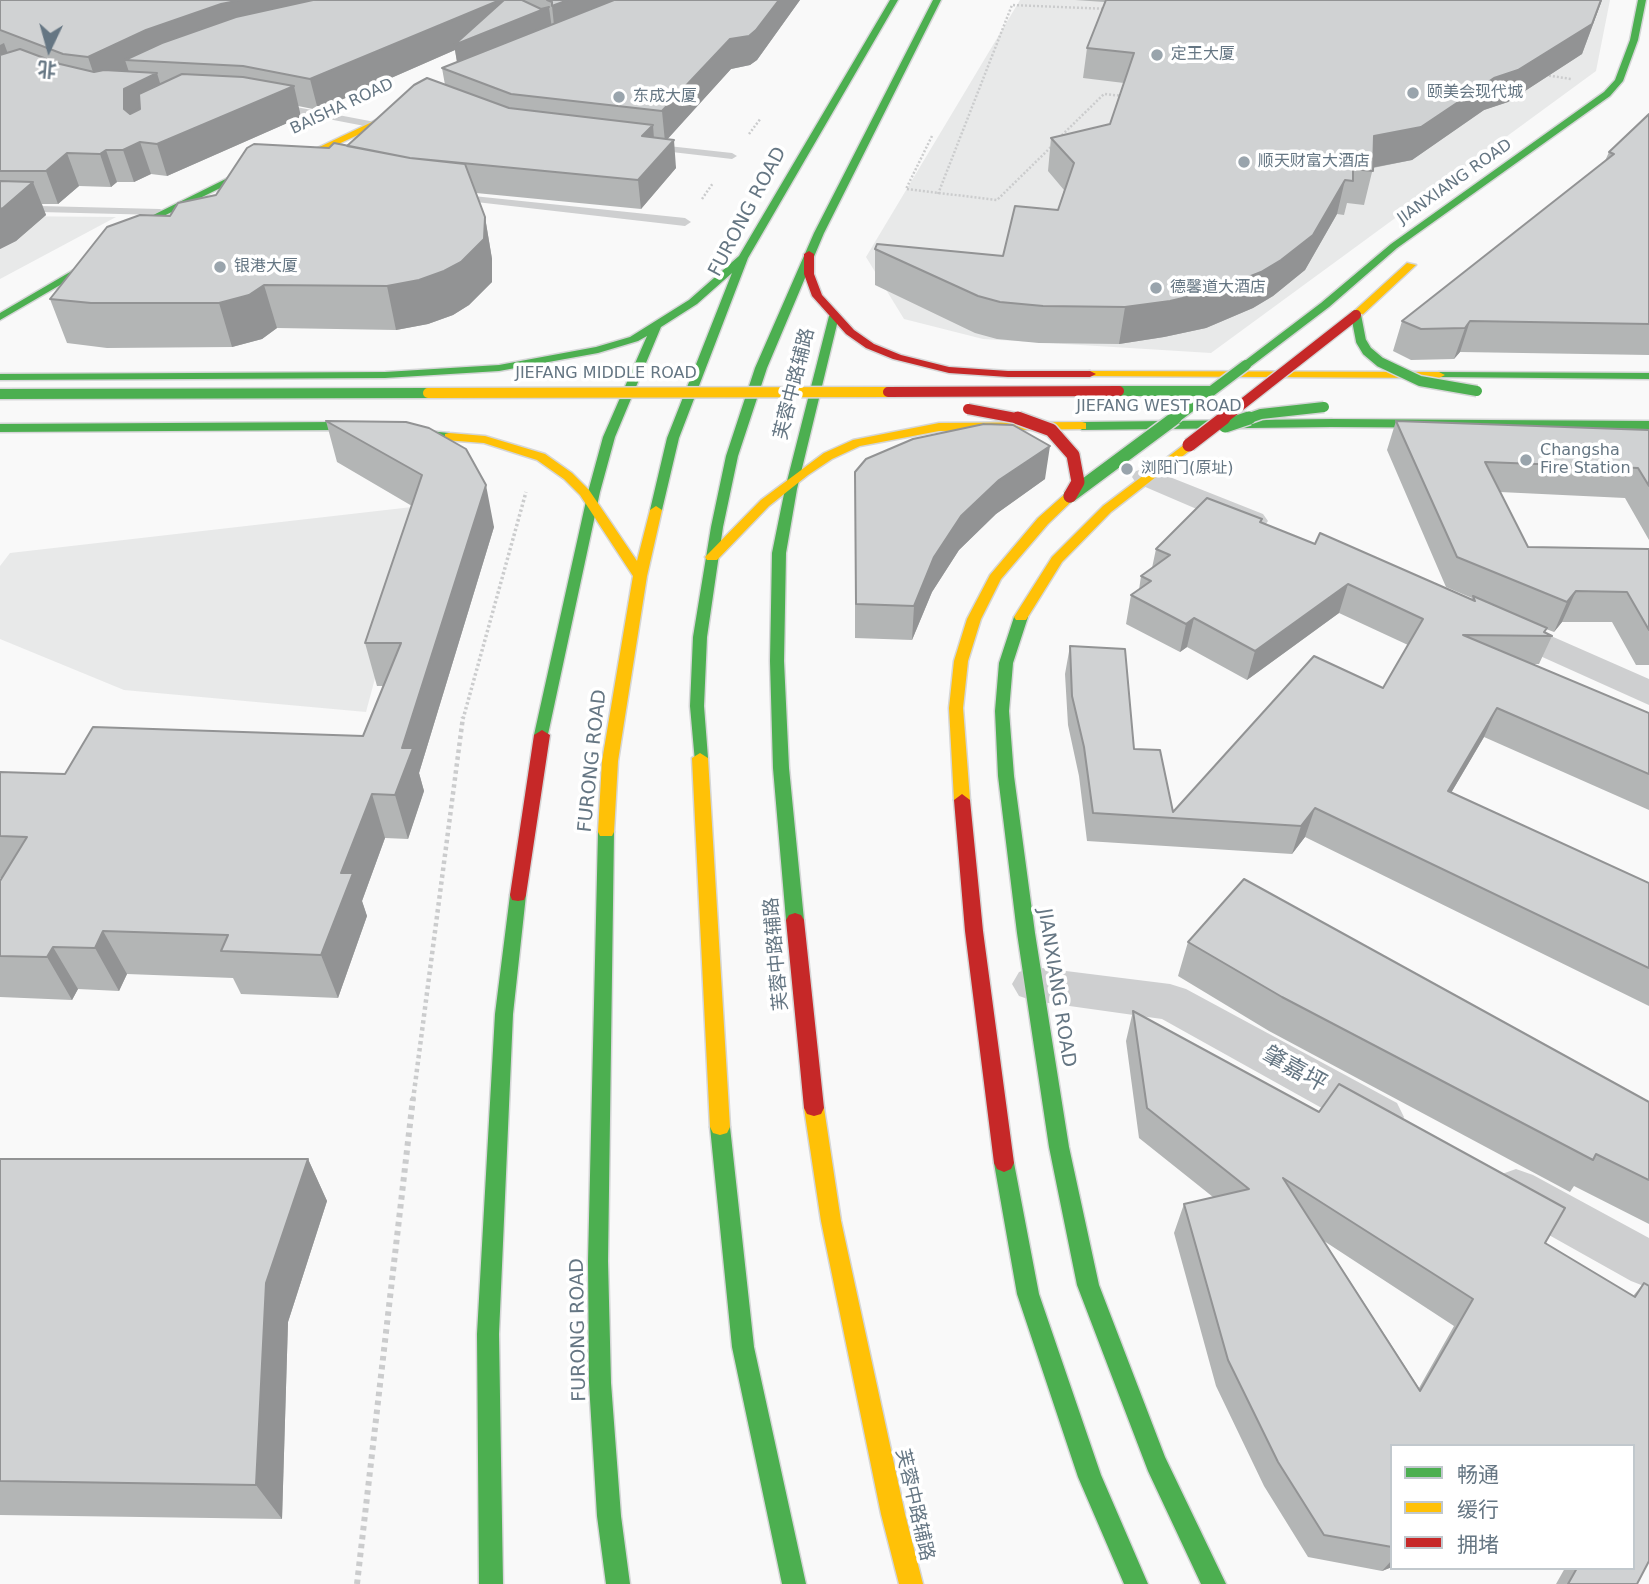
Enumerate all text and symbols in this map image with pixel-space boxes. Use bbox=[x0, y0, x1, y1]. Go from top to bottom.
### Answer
north arrow bbox=[14, 14, 84, 84]
place label: 定王大厦 bbox=[1171, 45, 1235, 65]
marker: 定王大厦 bbox=[1149, 47, 1165, 63]
text: 北 bbox=[37, 58, 58, 82]
street label: BAISHA ROAD bbox=[287, 75, 397, 139]
place label: 颐美会现代城 bbox=[1427, 83, 1523, 103]
marker: 颐美会现代城 bbox=[1405, 85, 1421, 101]
place label: 东成大厦 bbox=[633, 87, 697, 107]
marker: 东成大厦 bbox=[611, 89, 627, 105]
street label: JIANXIANG ROAD bbox=[1394, 135, 1516, 229]
street label: FURONG ROAD bbox=[704, 143, 792, 281]
place label: 顺天财富大酒店 bbox=[1258, 152, 1370, 172]
marker: 顺天财富大酒店 bbox=[1236, 154, 1252, 170]
place label: 银港大厦 bbox=[234, 257, 298, 277]
marker: 银港大厦 bbox=[212, 259, 228, 275]
place label: 德馨道大酒店 bbox=[1170, 278, 1266, 298]
marker: 德馨道大酒店 bbox=[1148, 280, 1164, 296]
street label: 芙蓉中路辅路 bbox=[770, 326, 820, 442]
street label: JIEFANG MIDDLE ROAD bbox=[515, 364, 697, 384]
street label: JIEFANG WEST ROAD bbox=[1076, 397, 1242, 417]
place label: Changsha Fire Station bbox=[1540, 441, 1631, 479]
marker: Changsha Fire Station bbox=[1518, 452, 1534, 468]
place label: 浏阳门(原址) bbox=[1141, 459, 1233, 479]
marker: 浏阳门(原址) bbox=[1119, 461, 1135, 477]
street label: FURONG ROAD bbox=[574, 688, 612, 834]
street label: 芙蓉中路辅路 bbox=[761, 896, 793, 1012]
street label: JIANXIANG ROAD bbox=[1032, 907, 1080, 1069]
street label: 肇嘉坪 bbox=[1257, 1041, 1331, 1099]
street label: FURONG ROAD bbox=[566, 1258, 592, 1402]
legend bbox=[1390, 1444, 1635, 1570]
street label: 芙蓉中路辅路 bbox=[890, 1447, 938, 1563]
text: 畅通 bbox=[1457, 1463, 1499, 1487]
text: 缓行 bbox=[1457, 1498, 1499, 1522]
text: 拥堵 bbox=[1457, 1533, 1499, 1557]

